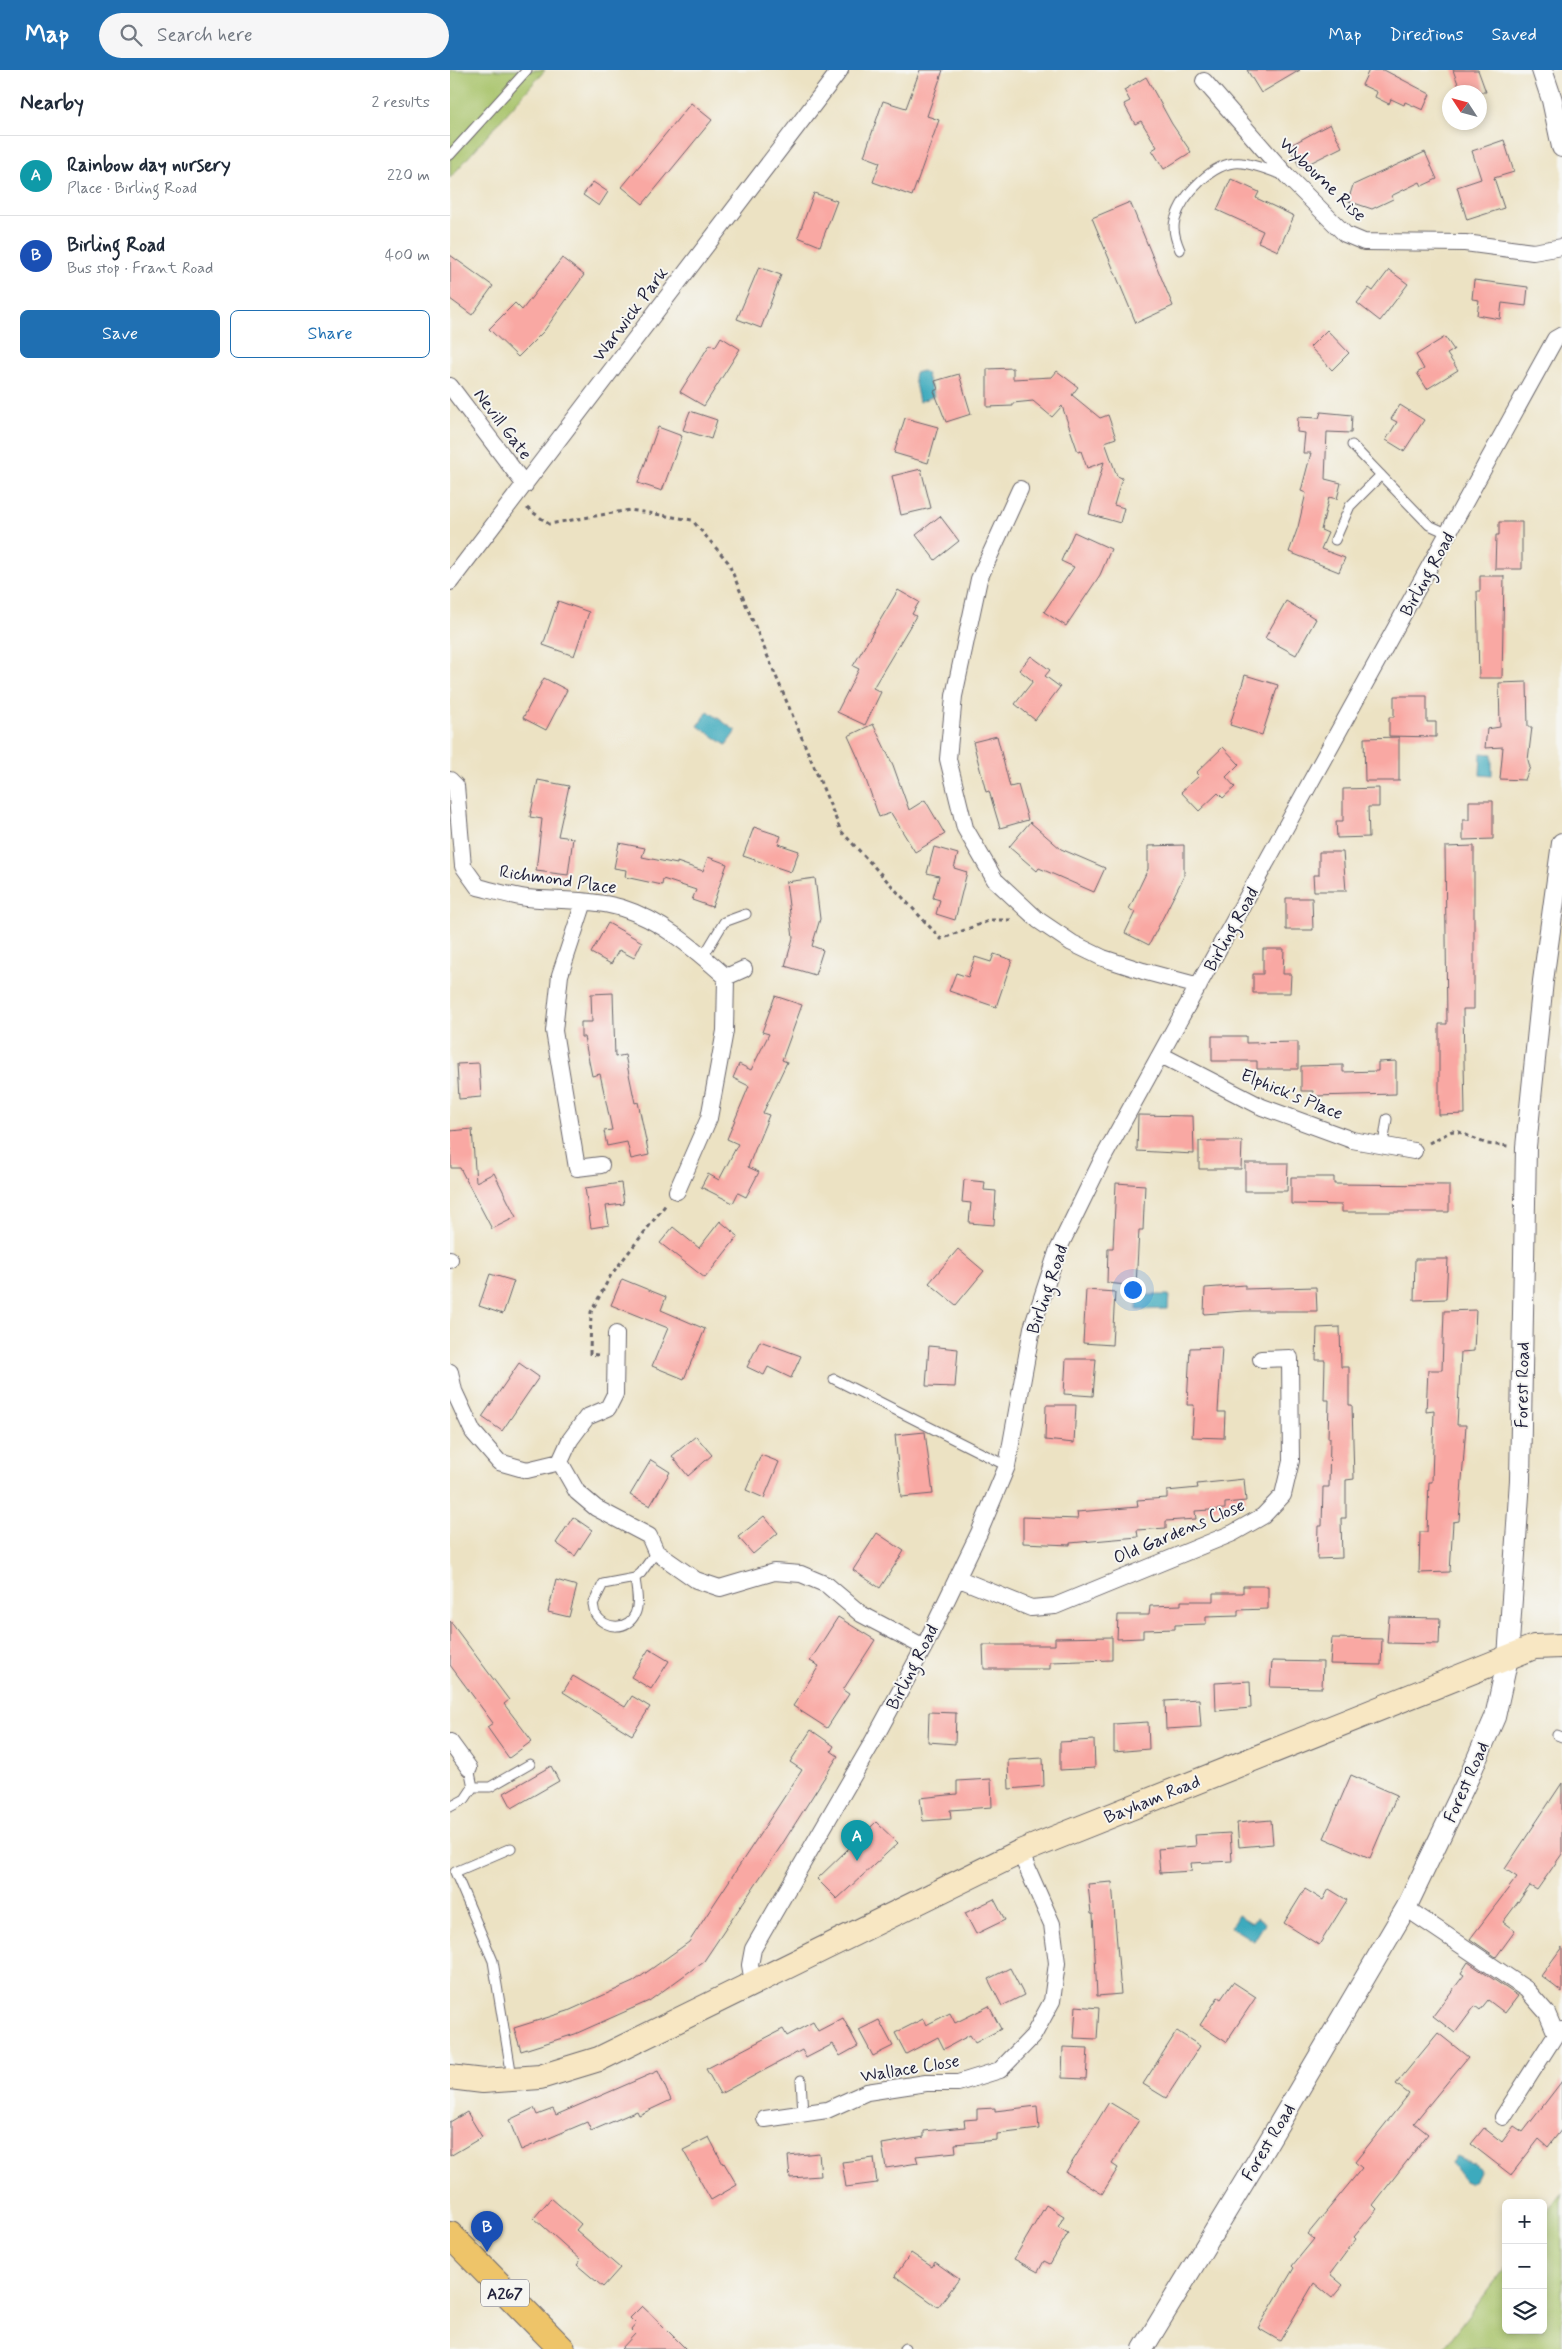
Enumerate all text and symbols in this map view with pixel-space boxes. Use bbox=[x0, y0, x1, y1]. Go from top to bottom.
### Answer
search box bbox=[99, 13, 449, 58]
text: Map bbox=[25, 20, 69, 51]
icon: search bbox=[117, 21, 145, 49]
text: Search here bbox=[157, 23, 253, 48]
text: Map bbox=[1329, 23, 1362, 47]
text: Directions bbox=[1390, 23, 1464, 47]
text: Saved bbox=[1492, 23, 1537, 47]
north arrow bbox=[1442, 85, 1487, 130]
text: Nearby bbox=[20, 89, 84, 117]
text: 2 results bbox=[372, 92, 430, 113]
street label: Wybourne Rise bbox=[1273, 132, 1371, 228]
text: Rainbow day nursery bbox=[67, 153, 231, 178]
text: A bbox=[31, 165, 41, 186]
text: 220 m bbox=[387, 165, 430, 186]
text: Place · Birling Road bbox=[67, 178, 197, 199]
text: Birling Road bbox=[67, 233, 165, 258]
text: B bbox=[31, 245, 41, 266]
text: 400 m bbox=[385, 245, 430, 266]
text: Bus stop · Frant Road bbox=[67, 258, 213, 279]
street label: Warwick Park bbox=[587, 262, 674, 367]
button: Save bbox=[20, 310, 220, 358]
button: Share bbox=[230, 310, 430, 358]
street label: Nevill Gate bbox=[468, 384, 537, 465]
street label: Birling Road bbox=[1395, 528, 1463, 622]
street label: Richmond Place bbox=[498, 860, 618, 900]
street label: Birling Road bbox=[1199, 883, 1267, 977]
street label: Elphick's Place bbox=[1237, 1063, 1346, 1126]
street label: Birling Road bbox=[1021, 1241, 1076, 1338]
your location bbox=[1120, 1277, 1146, 1303]
street label: Forest Road bbox=[1510, 1342, 1536, 1428]
street label: Old Gardens Close bbox=[1110, 1493, 1249, 1570]
street label: Birling Road bbox=[881, 1621, 946, 1715]
street label: Forest Road bbox=[1438, 1738, 1495, 1827]
street label: Bayham Road bbox=[1101, 1770, 1204, 1830]
pin: A bbox=[841, 1820, 873, 1861]
street label: Wallace Close bbox=[859, 2049, 961, 2089]
street label: Forest Road bbox=[1236, 2099, 1301, 2186]
map controls bbox=[1502, 2199, 1547, 2334]
button: + bbox=[1502, 2199, 1547, 2244]
pin: B bbox=[471, 2211, 503, 2252]
button: − bbox=[1502, 2244, 1547, 2289]
road number: A267 bbox=[481, 2280, 529, 2306]
button: layers bbox=[1502, 2289, 1547, 2334]

